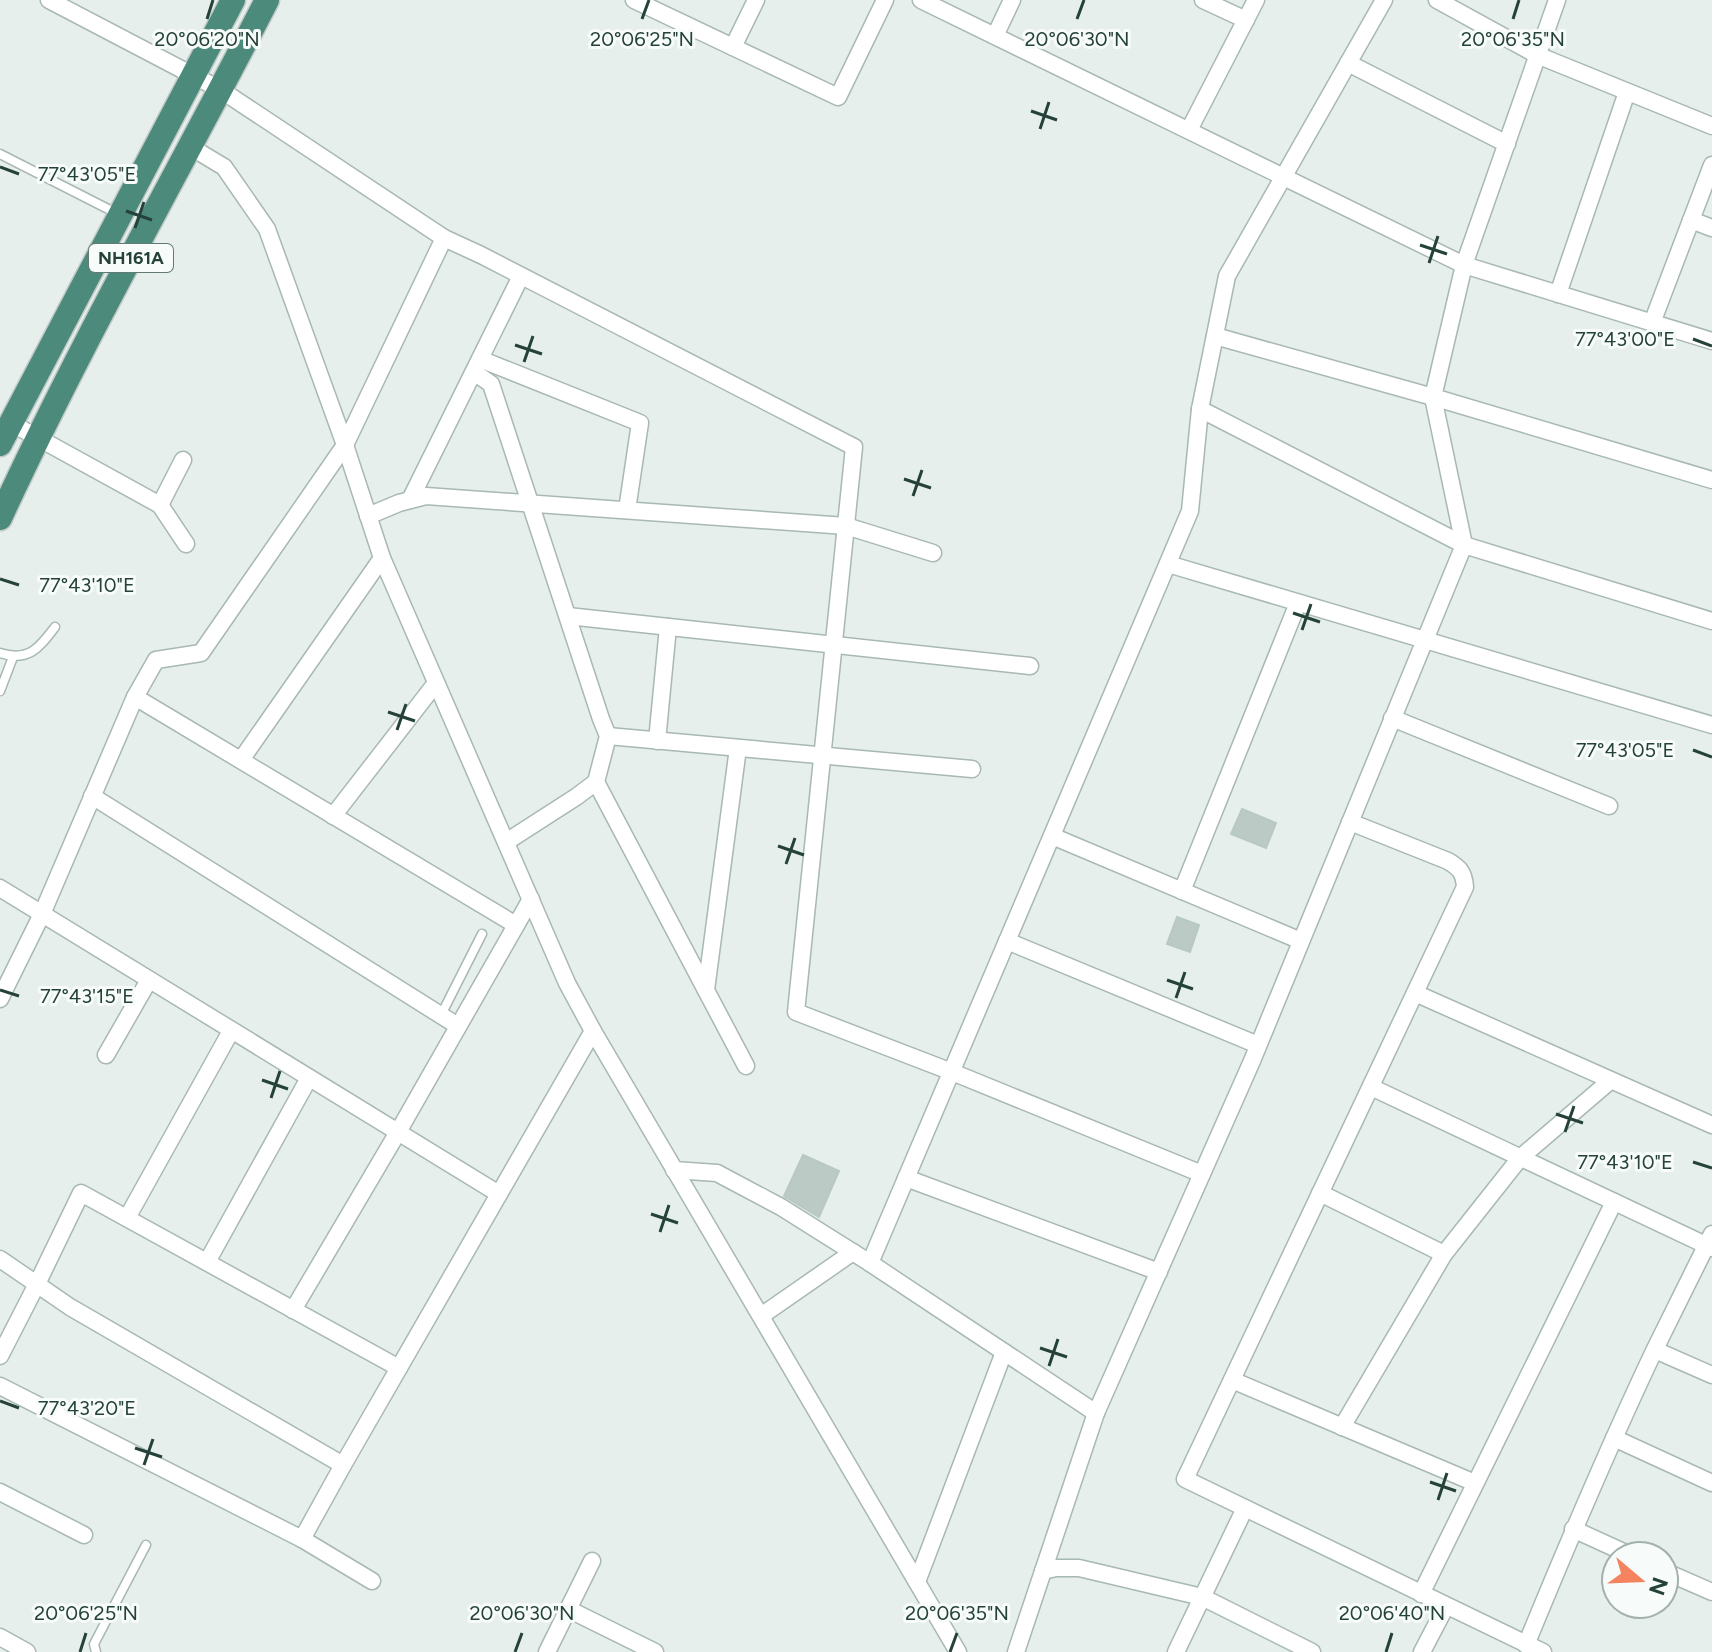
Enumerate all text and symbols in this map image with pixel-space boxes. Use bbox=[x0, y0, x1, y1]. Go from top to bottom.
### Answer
text: 20°06'20"N bbox=[154, 27, 260, 51]
text: 20°06'25"N bbox=[590, 27, 694, 51]
text: 20°06'30"N bbox=[1024, 27, 1130, 51]
text: 20°06'35"N bbox=[1461, 27, 1565, 51]
text: 77°43'05"E bbox=[38, 162, 136, 186]
road number: NH161A bbox=[89, 244, 173, 272]
text: 77°43'00"E bbox=[1575, 327, 1675, 351]
text: 77°43'10"E bbox=[39, 573, 135, 597]
text: 77°43'05"E bbox=[1576, 738, 1674, 762]
text: 77°43'15"E bbox=[40, 984, 134, 1008]
text: 77°43'10"E bbox=[1577, 1150, 1673, 1174]
text: 77°43'20"E bbox=[38, 1396, 136, 1420]
north arrow bbox=[1600, 1540, 1680, 1620]
text: N bbox=[1643, 1574, 1674, 1599]
text: 20°06'25"N bbox=[34, 1601, 138, 1625]
text: 20°06'30"N bbox=[469, 1601, 575, 1625]
text: 20°06'35"N bbox=[905, 1601, 1009, 1625]
text: 20°06'40"N bbox=[1339, 1601, 1445, 1625]

